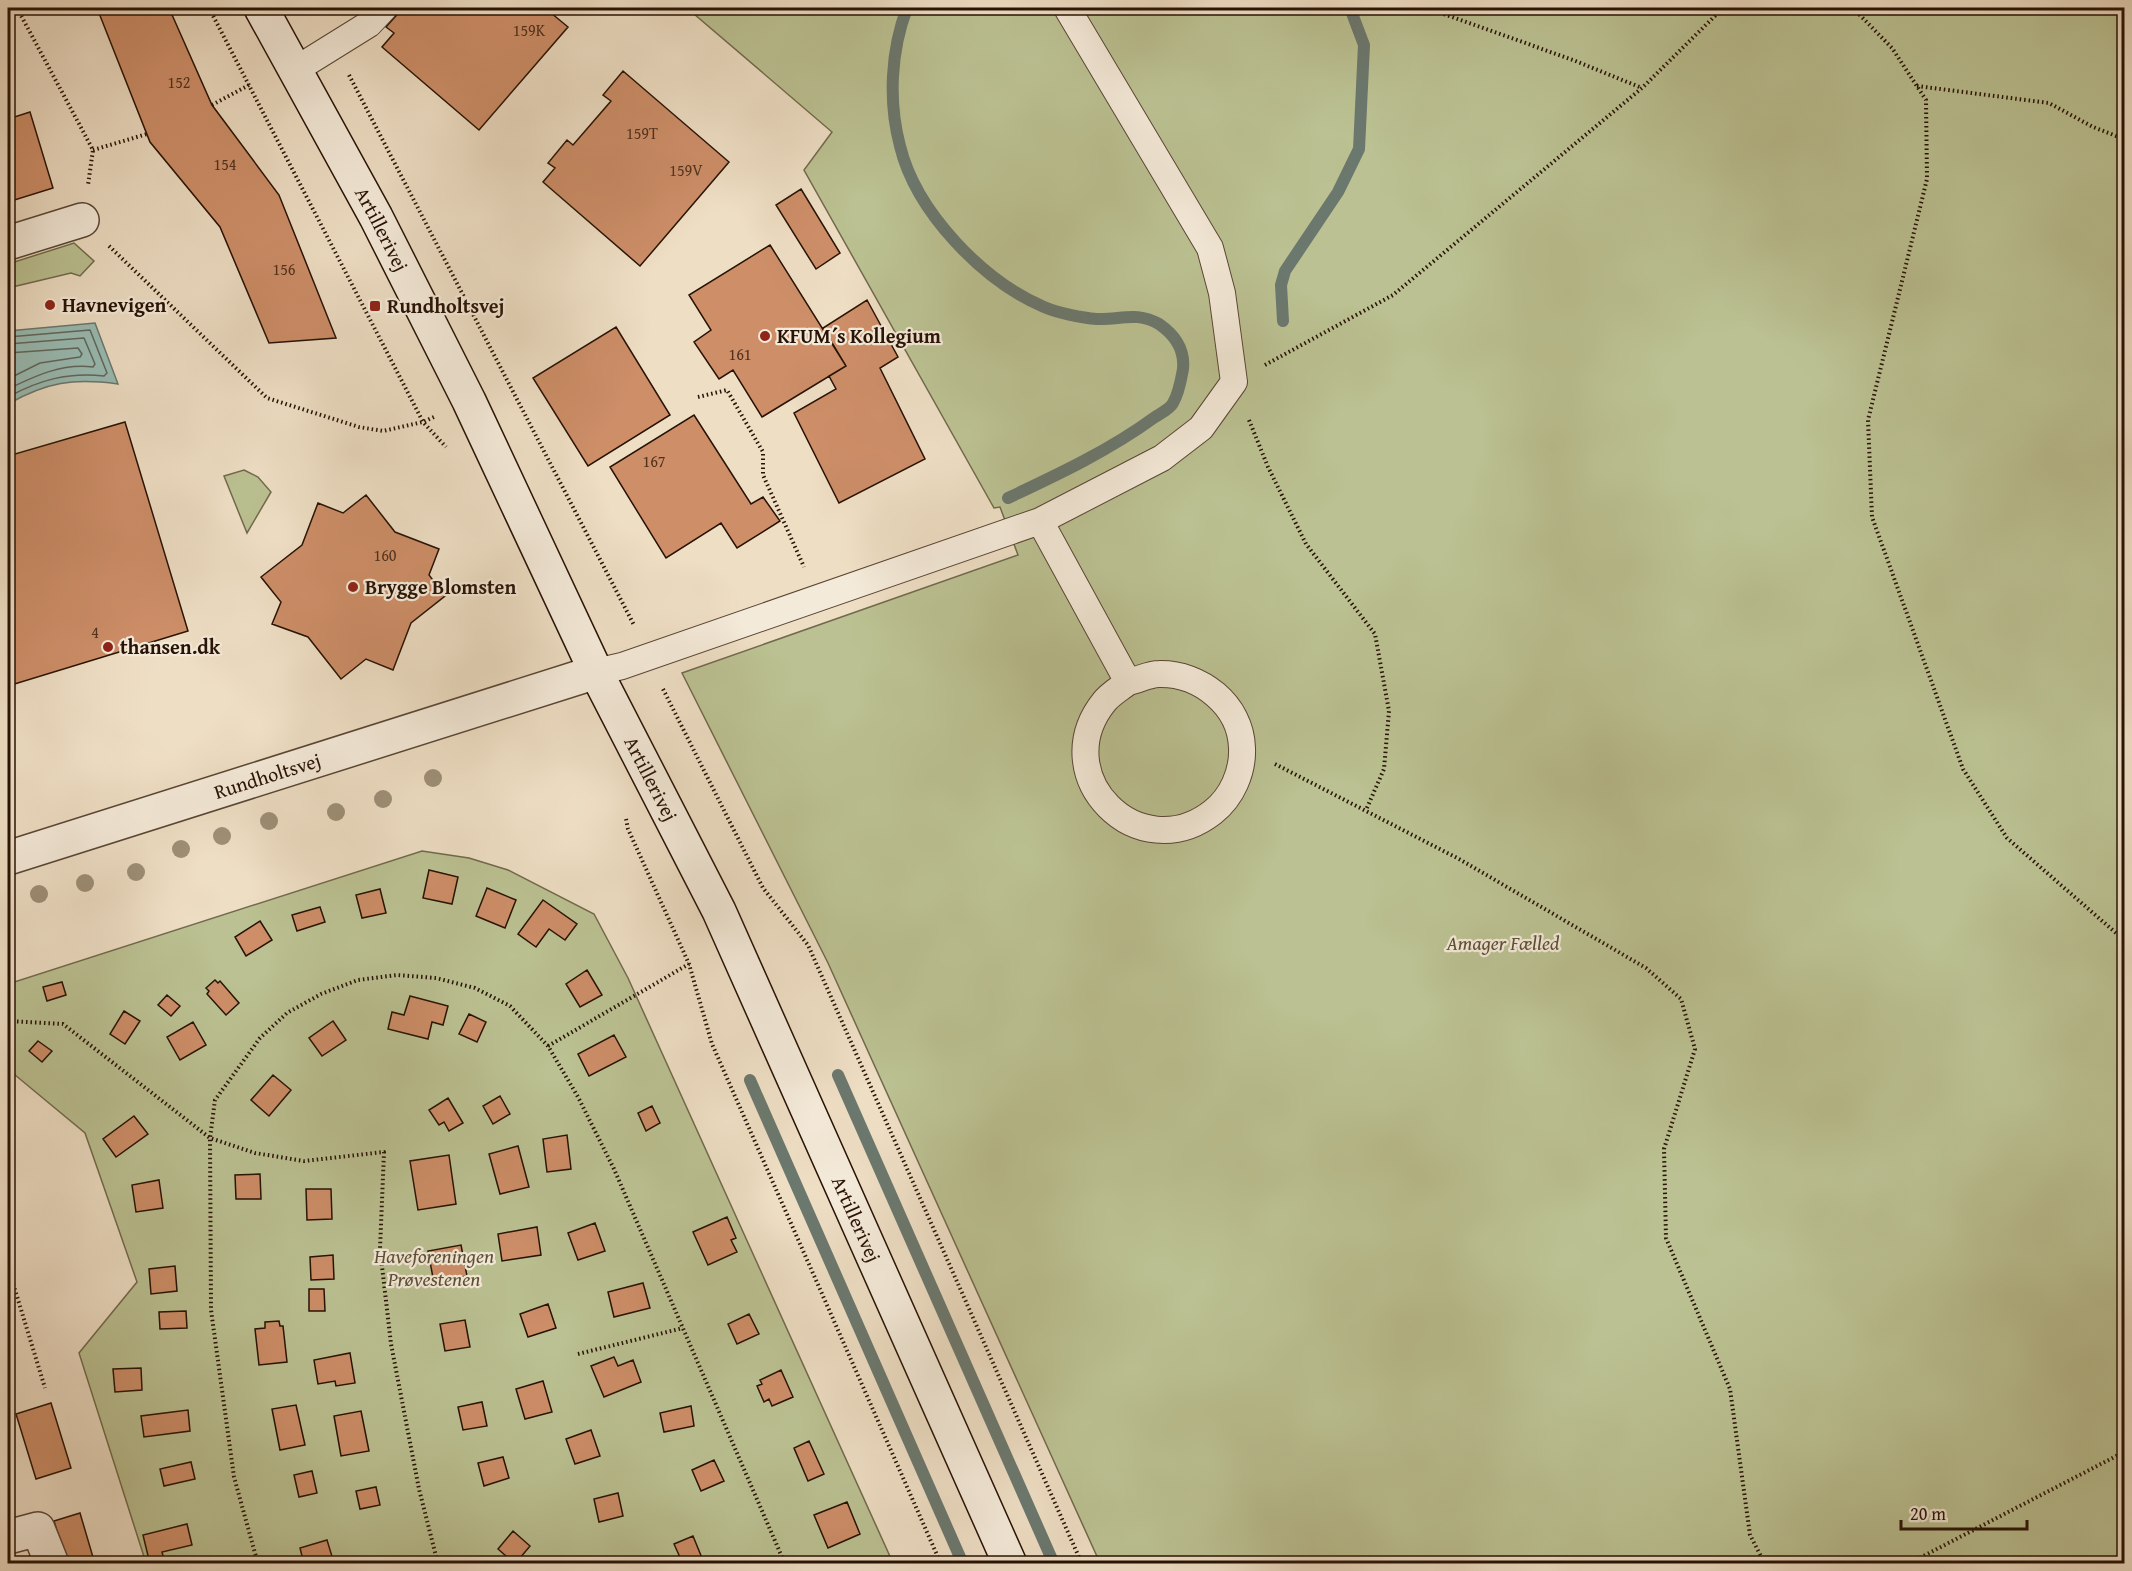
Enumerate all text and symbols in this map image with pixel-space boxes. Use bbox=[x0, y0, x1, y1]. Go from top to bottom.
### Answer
house number: 159K bbox=[513, 18, 546, 42]
house number: 152 bbox=[167, 70, 191, 94]
house number: 159T bbox=[626, 121, 658, 145]
house number: 154 bbox=[213, 152, 237, 176]
house number: 159V bbox=[669, 158, 703, 182]
street label: Artillerivej bbox=[348, 181, 416, 276]
house number: 156 bbox=[272, 257, 296, 281]
place label: Havnevigen bbox=[62, 290, 167, 319]
place label: Rundholtsvej bbox=[387, 291, 505, 320]
marker: Havnevigen bbox=[43, 298, 57, 312]
marker: Rundholtsvej bbox=[368, 299, 382, 313]
place label: KFUM´s Kollegium bbox=[777, 321, 941, 350]
marker: KFUM´s Kollegium bbox=[758, 329, 772, 343]
house number: 161 bbox=[728, 342, 752, 366]
house number: 167 bbox=[642, 449, 666, 473]
house number: 160 bbox=[373, 543, 397, 567]
place label: Brygge Blomsten bbox=[365, 572, 516, 601]
marker: Brygge Blomsten bbox=[346, 580, 360, 594]
house number: 4 bbox=[91, 620, 99, 644]
place label: thansen.dk bbox=[120, 632, 221, 661]
marker: thansen.dk bbox=[101, 640, 115, 654]
street label: Artillerivej bbox=[617, 731, 685, 826]
street label: Rundholtsvej bbox=[210, 745, 324, 806]
park label: Amager Fælled bbox=[1445, 928, 1560, 957]
street label: Artillerivej bbox=[825, 1171, 889, 1267]
park label: Haveforeningen Prøvestenen bbox=[373, 1241, 494, 1293]
scale bar bbox=[1901, 1493, 2027, 1531]
text: 20 m bbox=[1910, 1500, 1946, 1527]

